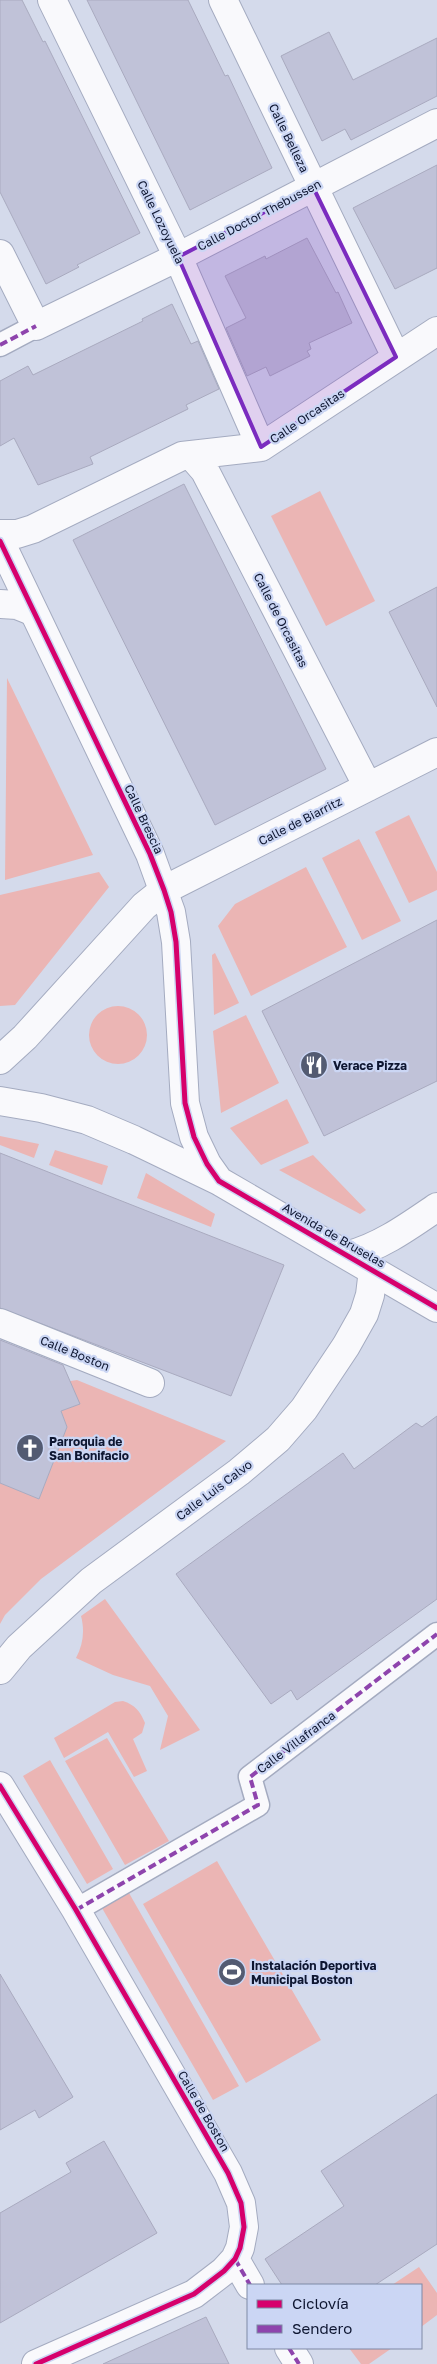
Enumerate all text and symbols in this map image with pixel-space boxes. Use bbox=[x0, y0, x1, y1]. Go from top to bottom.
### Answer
street label: Calle Belleza bbox=[266, 101, 312, 175]
street label: Calle Doctor Thebussen bbox=[195, 176, 323, 254]
street label: Calle Lozoyuela bbox=[134, 178, 188, 266]
street label: Calle Orcasitas bbox=[267, 386, 347, 446]
street label: Calle de Orcasitas bbox=[251, 570, 311, 670]
street label: Calle Brescia bbox=[121, 782, 167, 856]
street label: Calle de Biarritz bbox=[256, 794, 344, 848]
restaurant icon: Verace Pizza bbox=[299, 1050, 329, 1080]
place label: Verace Pizza bbox=[333, 1058, 407, 1073]
street label: Avenida de Bruselas bbox=[280, 1199, 388, 1271]
street label: Calle Boston bbox=[38, 1332, 112, 1374]
church icon: Parroquia de San Bonifacio bbox=[15, 1433, 45, 1463]
place label: Parroquia de San Bonifacio bbox=[49, 1434, 129, 1463]
street label: Calle Luis Calvo bbox=[173, 1457, 255, 1523]
street label: Calle Villafranca bbox=[254, 1708, 338, 1776]
sports icon: Instalación Deportiva Municipal Boston bbox=[217, 1957, 247, 1987]
place label: Instalación Deportiva Municipal Boston bbox=[251, 1958, 376, 1987]
street label: Calle de Boston bbox=[175, 2068, 233, 2154]
legend bbox=[247, 2284, 422, 2349]
text: Ciclovía bbox=[292, 2294, 349, 2312]
text: Sendero bbox=[292, 2319, 352, 2337]

